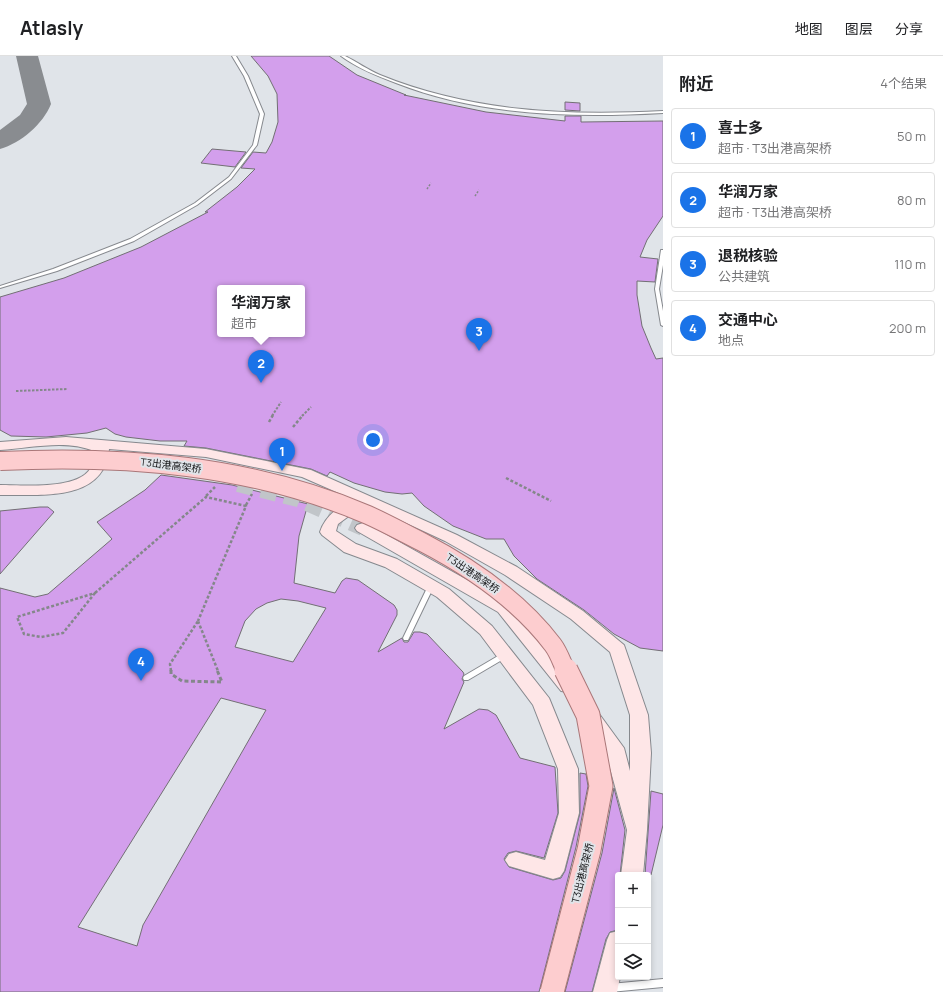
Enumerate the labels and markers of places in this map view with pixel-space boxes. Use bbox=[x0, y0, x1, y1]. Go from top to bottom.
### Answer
pin: 3 bbox=[466, 318, 492, 351]
pin: 2 bbox=[248, 350, 274, 383]
pin: 1 bbox=[269, 438, 295, 471]
pin: 4 bbox=[128, 648, 154, 681]

